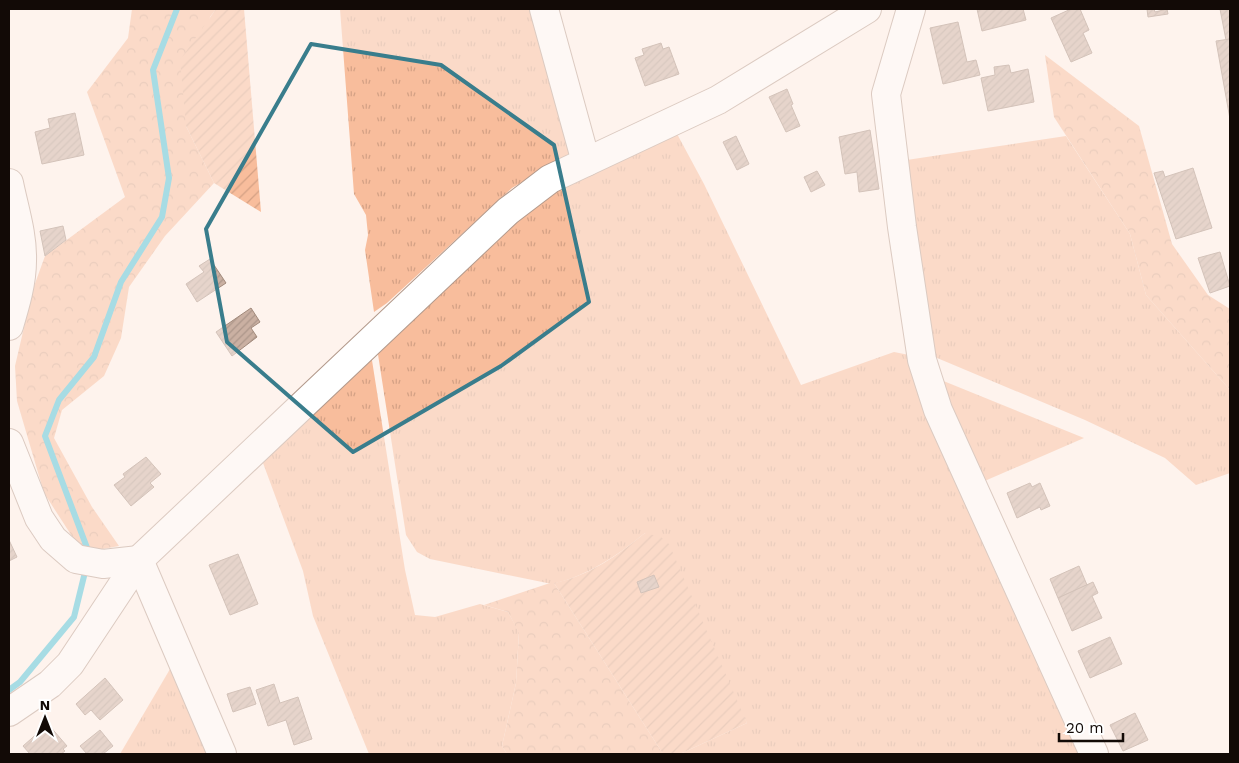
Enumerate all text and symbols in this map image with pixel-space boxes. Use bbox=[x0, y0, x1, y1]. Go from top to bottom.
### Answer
north arrow bbox=[20, 693, 70, 743]
text: N bbox=[40, 697, 50, 713]
scale bar bbox=[1059, 710, 1123, 742]
text: 20 m bbox=[1066, 719, 1104, 737]

